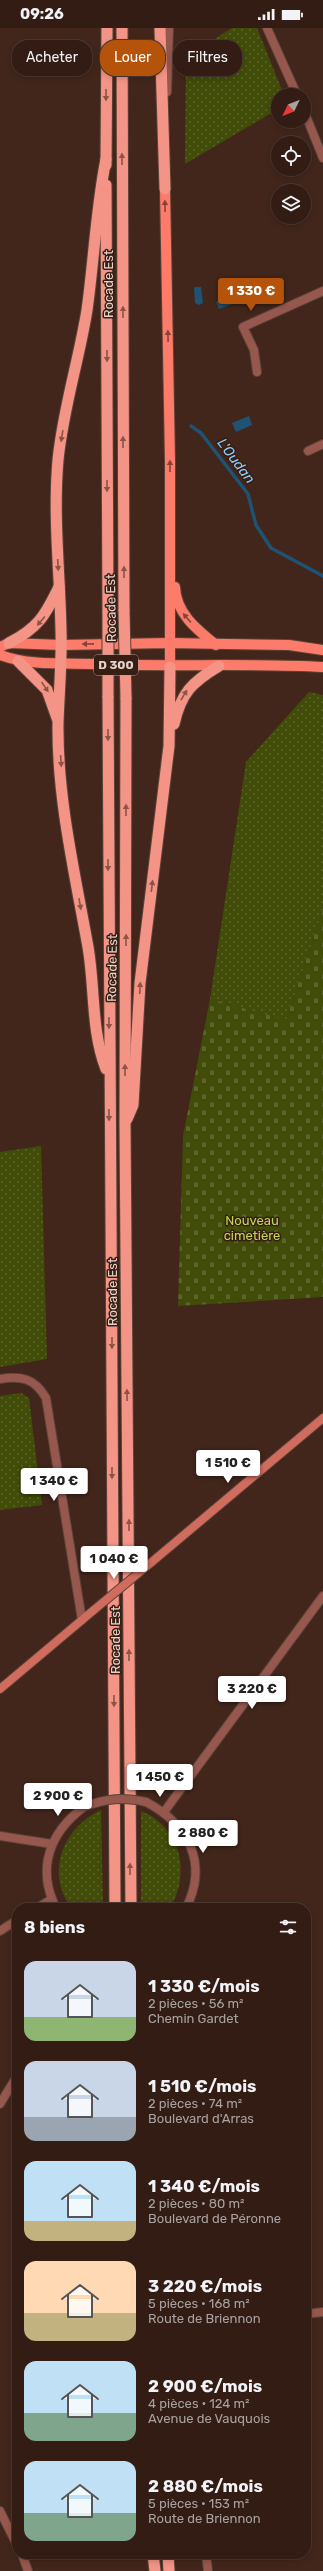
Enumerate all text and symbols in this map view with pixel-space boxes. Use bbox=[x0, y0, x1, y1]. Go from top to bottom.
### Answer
text: 09:26 bbox=[20, 5, 64, 23]
chip: Acheter bbox=[12, 40, 92, 76]
chip: Louer bbox=[100, 40, 165, 76]
chip: Filtres bbox=[173, 40, 242, 76]
north arrow bbox=[271, 88, 311, 128]
map controls bbox=[271, 88, 311, 224]
one-way arrow bbox=[103, 89, 109, 102]
button: locate bbox=[271, 136, 311, 176]
one-way arrow bbox=[119, 152, 125, 165]
button: layers bbox=[271, 184, 311, 224]
one-way arrow bbox=[162, 199, 168, 212]
street label: Rocade Est bbox=[101, 250, 116, 318]
pin: 1 330 € bbox=[214, 278, 288, 312]
text: 1 330 € bbox=[227, 283, 275, 298]
one-way arrow bbox=[120, 305, 126, 318]
one-way arrow bbox=[164, 330, 171, 342]
one-way arrow bbox=[104, 350, 110, 363]
one-way arrow bbox=[59, 429, 65, 442]
one-way arrow bbox=[120, 435, 126, 448]
water label: L'Oudan bbox=[213, 435, 259, 487]
one-way arrow bbox=[167, 459, 173, 472]
one-way arrow bbox=[104, 480, 110, 493]
one-way arrow bbox=[55, 559, 61, 572]
one-way arrow bbox=[121, 565, 127, 578]
street label: Rocade Est bbox=[103, 574, 119, 642]
one-way arrow bbox=[183, 613, 192, 624]
one-way arrow bbox=[36, 615, 45, 626]
one-way arrow bbox=[81, 641, 94, 647]
road number: D 300 bbox=[94, 655, 138, 675]
one-way arrow bbox=[41, 682, 48, 693]
one-way arrow bbox=[181, 689, 188, 701]
one-way arrow bbox=[105, 729, 111, 742]
one-way arrow bbox=[57, 755, 64, 767]
one-way arrow bbox=[123, 803, 129, 816]
one-way arrow bbox=[105, 859, 112, 871]
one-way arrow bbox=[149, 880, 155, 892]
one-way arrow bbox=[77, 898, 83, 910]
one-way arrow bbox=[123, 933, 129, 946]
street label: Rocade Est bbox=[104, 934, 120, 1002]
one-way arrow bbox=[137, 981, 143, 994]
one-way arrow bbox=[106, 1017, 112, 1030]
one-way arrow bbox=[122, 1063, 128, 1076]
one-way arrow bbox=[106, 1109, 112, 1122]
park label: Nouveau cimetière bbox=[224, 1213, 280, 1243]
street label: Rocade Est bbox=[105, 1258, 120, 1326]
one-way arrow bbox=[109, 1337, 115, 1350]
one-way arrow bbox=[124, 1388, 130, 1401]
pin: 1 510 € bbox=[191, 1450, 265, 1484]
text: 1 510 € bbox=[205, 1455, 251, 1470]
one-way arrow bbox=[109, 1467, 115, 1480]
pin: 1 340 € bbox=[17, 1468, 91, 1502]
text: 1 340 € bbox=[30, 1473, 78, 1488]
one-way arrow bbox=[126, 1518, 132, 1531]
pin: 1 040 € bbox=[77, 1546, 151, 1580]
text: 1 040 € bbox=[90, 1551, 138, 1566]
street label: Rocade Est bbox=[108, 1606, 123, 1674]
one-way arrow bbox=[126, 1648, 132, 1661]
pin: 3 220 € bbox=[215, 1676, 289, 1710]
text: 3 220 € bbox=[227, 1681, 277, 1696]
one-way arrow bbox=[111, 1695, 117, 1708]
pin: 1 450 € bbox=[123, 1764, 197, 1798]
text: 1 450 € bbox=[136, 1769, 184, 1784]
pin: 2 900 € bbox=[21, 1783, 95, 1817]
text: 2 900 € bbox=[33, 1788, 83, 1803]
pin: 2 880 € bbox=[166, 1820, 240, 1854]
text: 2 880 € bbox=[178, 1825, 228, 1840]
one-way arrow bbox=[127, 1862, 133, 1875]
icon: filters bbox=[277, 1916, 299, 1938]
text: 8 biens bbox=[24, 1917, 85, 1937]
text: 1 330 €/mois bbox=[148, 1976, 260, 1996]
icon: home bbox=[56, 1977, 104, 2025]
text: 2 pièces · 56 m² bbox=[148, 1996, 243, 2011]
text: Chemin Gardet bbox=[148, 2011, 239, 2026]
text: 1 510 €/mois bbox=[148, 2076, 257, 2096]
icon: home bbox=[56, 2077, 104, 2125]
text: 2 pièces · 74 m² bbox=[148, 2096, 242, 2111]
text: Boulevard d'Arras bbox=[148, 2111, 254, 2126]
text: 1 340 €/mois bbox=[148, 2176, 260, 2196]
icon: home bbox=[56, 2177, 104, 2225]
text: 2 pièces · 80 m² bbox=[148, 2196, 244, 2211]
text: Boulevard de Péronne bbox=[148, 2211, 281, 2226]
text: 3 220 €/mois bbox=[148, 2276, 262, 2296]
icon: home bbox=[56, 2277, 104, 2325]
text: 5 pièces · 168 m² bbox=[148, 2296, 250, 2311]
text: Route de Briennon bbox=[148, 2311, 261, 2326]
text: 2 900 €/mois bbox=[148, 2376, 262, 2396]
icon: home bbox=[56, 2377, 104, 2425]
text: 4 pièces · 124 m² bbox=[148, 2396, 250, 2411]
text: Avenue de Vauquois bbox=[148, 2411, 270, 2426]
text: 2 880 €/mois bbox=[148, 2476, 263, 2496]
icon: home bbox=[56, 2477, 104, 2525]
text: 5 pièces · 153 m² bbox=[148, 2496, 249, 2511]
text: Route de Briennon bbox=[148, 2511, 261, 2526]

